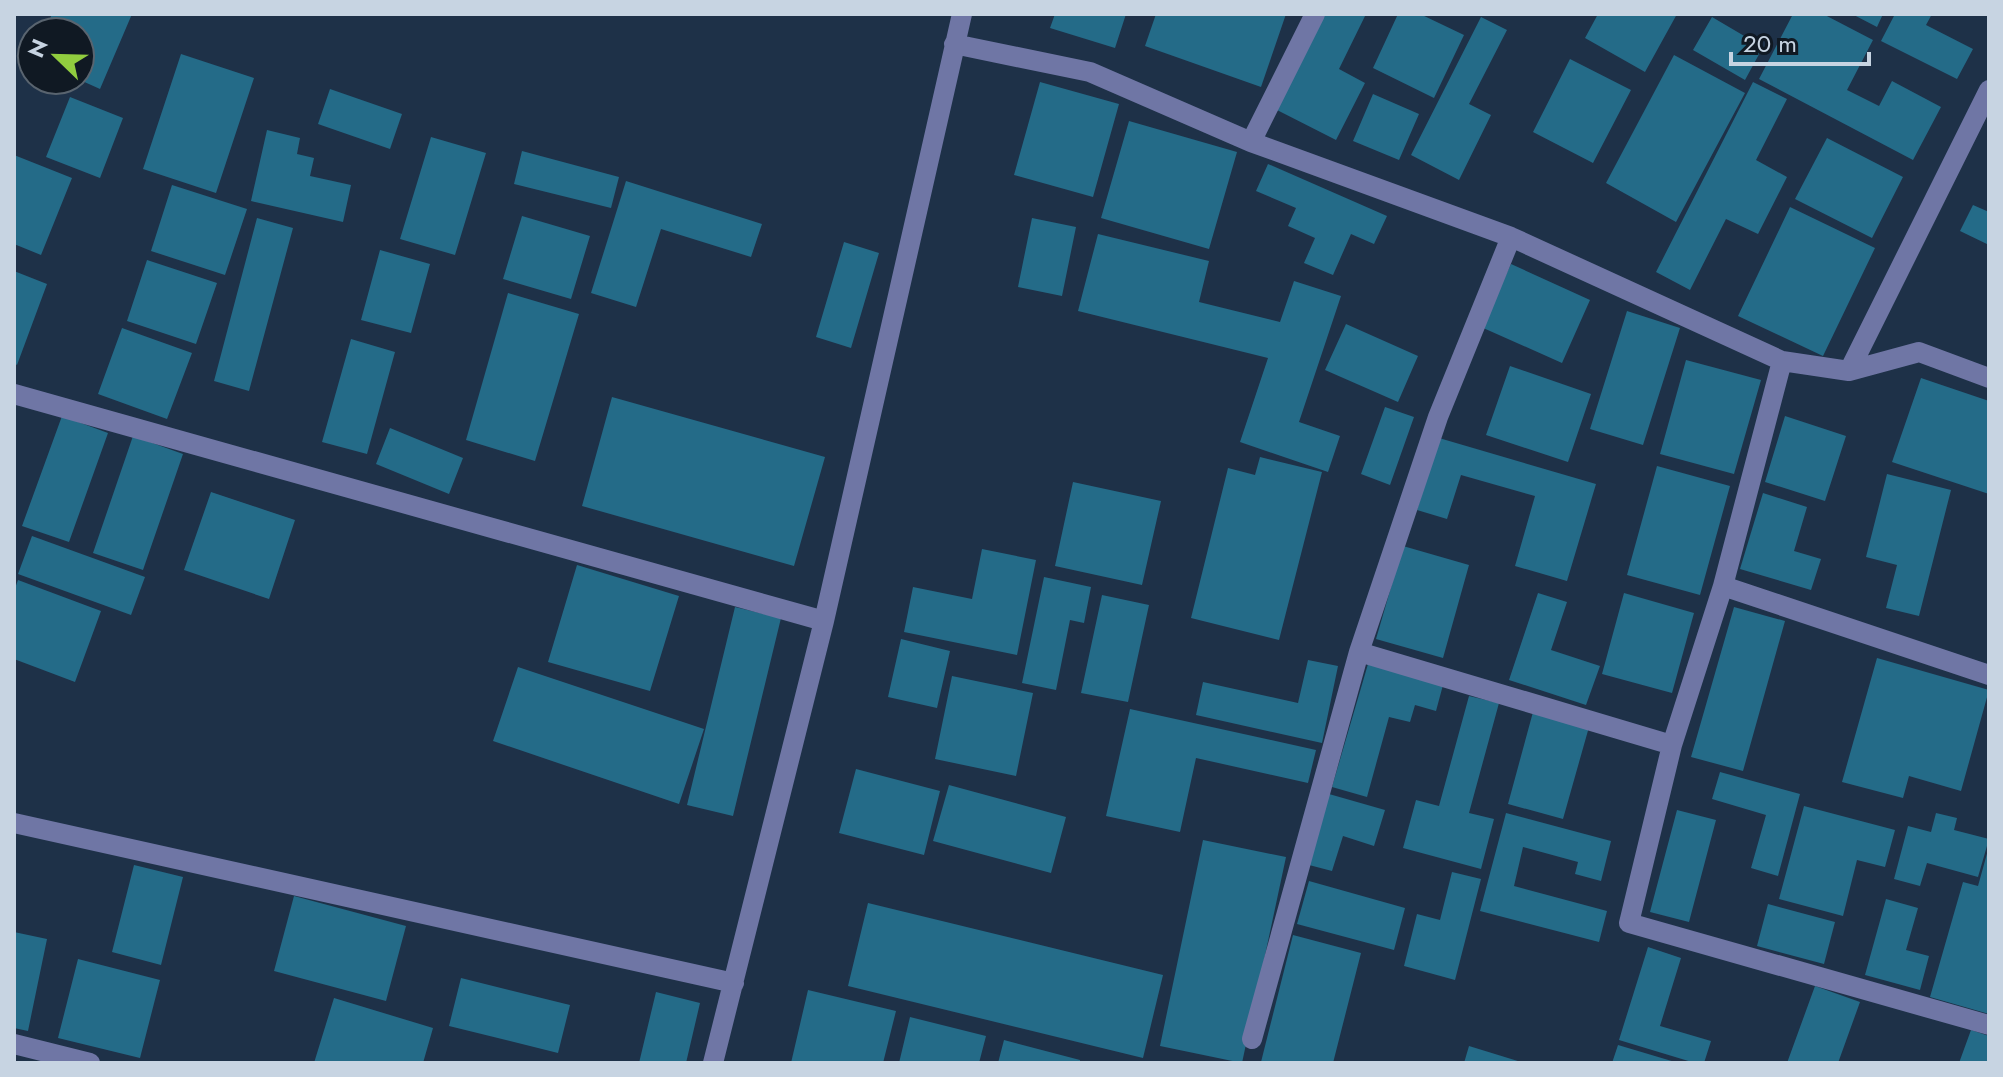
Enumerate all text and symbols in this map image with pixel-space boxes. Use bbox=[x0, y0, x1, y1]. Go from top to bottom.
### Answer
north arrow bbox=[16, 16, 96, 96]
scale bar bbox=[1731, 16, 1869, 66]
text: 20 m bbox=[1743, 26, 1797, 61]
text: N bbox=[19, 34, 56, 62]

